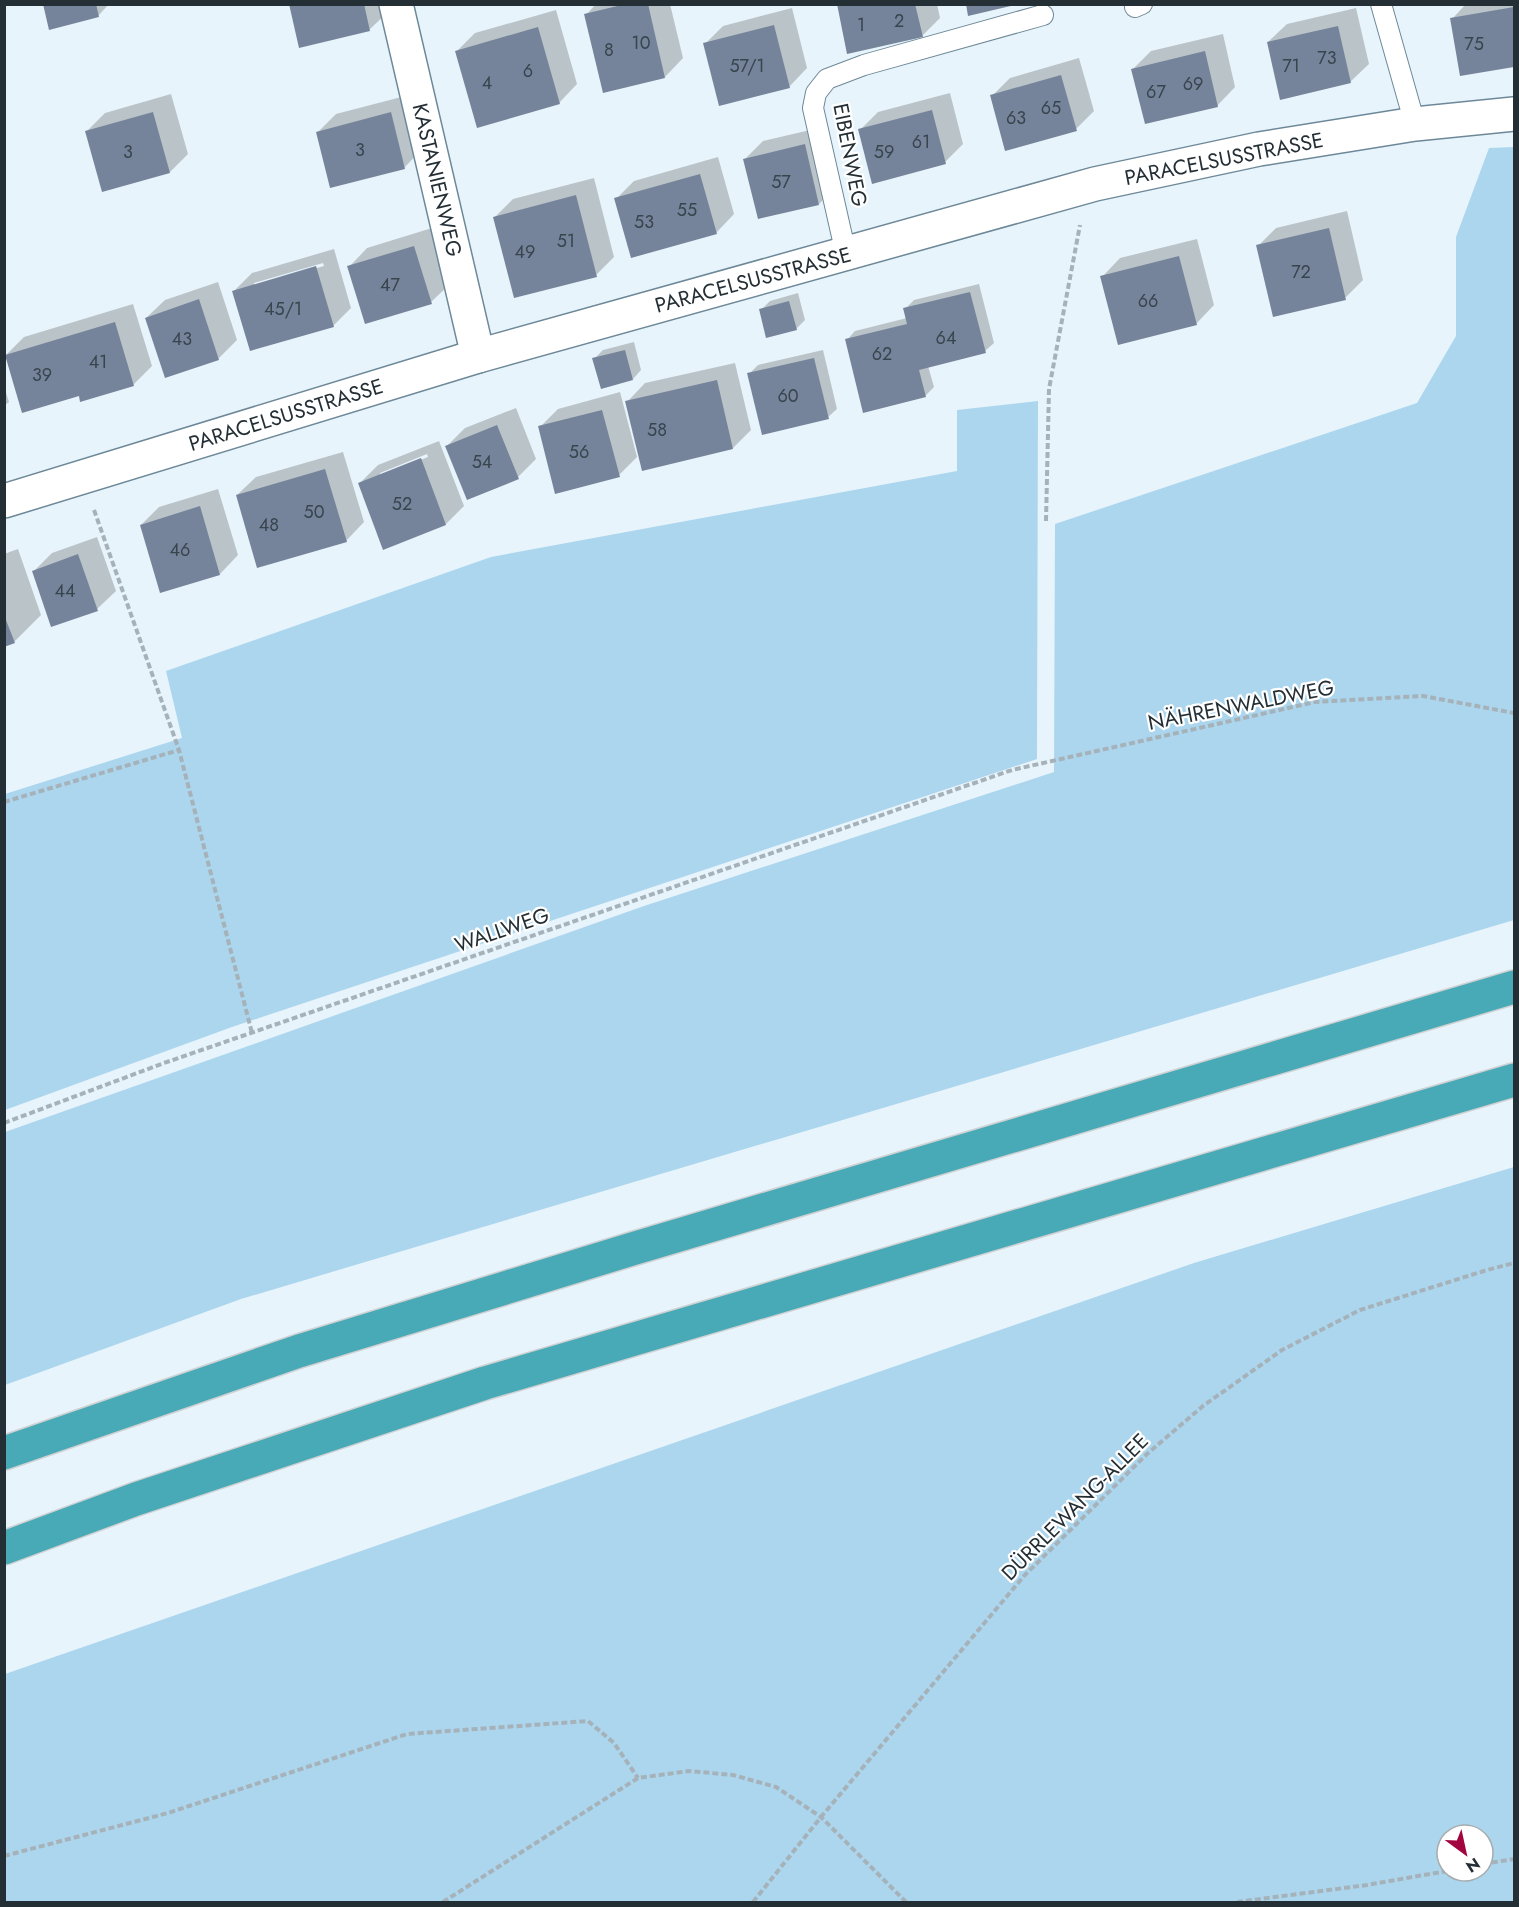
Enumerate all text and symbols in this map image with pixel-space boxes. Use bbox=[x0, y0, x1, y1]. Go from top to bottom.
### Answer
house number: 2 bbox=[894, 8, 904, 34]
house number: 1 bbox=[857, 12, 865, 38]
house number: 10 bbox=[632, 30, 651, 56]
house number: 75 bbox=[1464, 31, 1484, 57]
house number: 8 bbox=[604, 37, 614, 63]
house number: 73 bbox=[1317, 45, 1337, 71]
house number: 57/1 bbox=[729, 53, 765, 79]
house number: 71 bbox=[1282, 53, 1300, 79]
house number: 6 bbox=[523, 58, 533, 84]
house number: 4 bbox=[482, 70, 492, 96]
house number: 69 bbox=[1183, 71, 1203, 97]
house number: 67 bbox=[1146, 79, 1166, 105]
house number: 65 bbox=[1041, 95, 1061, 121]
street label: KASTANIENWEG bbox=[405, 100, 469, 260]
street label: EIBENWEG bbox=[825, 101, 875, 209]
house number: 63 bbox=[1006, 105, 1026, 131]
street label: PARACELSUSSTRASSE bbox=[1122, 125, 1326, 193]
house number: 61 bbox=[912, 129, 930, 155]
house number: 3 bbox=[355, 137, 365, 163]
house number: 3 bbox=[123, 139, 133, 165]
house number: 59 bbox=[874, 139, 894, 165]
house number: 57 bbox=[771, 169, 791, 195]
house number: 55 bbox=[677, 197, 697, 223]
house number: 53 bbox=[634, 209, 654, 235]
house number: 51 bbox=[557, 228, 575, 254]
house number: 49 bbox=[515, 239, 535, 265]
street label: PARACELSUSSTRASSE bbox=[652, 239, 854, 321]
house number: 72 bbox=[1291, 259, 1311, 285]
house number: 47 bbox=[380, 272, 401, 298]
house number: 66 bbox=[1138, 288, 1158, 314]
house number: 45/1 bbox=[264, 296, 302, 322]
house number: 64 bbox=[936, 325, 956, 351]
house number: 43 bbox=[172, 326, 192, 352]
house number: 62 bbox=[872, 341, 892, 367]
house number: 41 bbox=[89, 349, 107, 375]
house number: 39 bbox=[32, 362, 52, 388]
street label: PARACELSUSSTRASSE bbox=[185, 371, 387, 459]
house number: 60 bbox=[777, 383, 799, 409]
house number: 58 bbox=[647, 417, 667, 443]
house number: 56 bbox=[569, 439, 589, 465]
house number: 54 bbox=[472, 449, 492, 475]
house number: 52 bbox=[392, 491, 412, 517]
house number: 50 bbox=[304, 499, 325, 525]
house number: 48 bbox=[259, 512, 279, 538]
house number: 46 bbox=[170, 537, 190, 563]
house number: 44 bbox=[55, 578, 76, 604]
street label: NÄHRENWALDWEG bbox=[1145, 672, 1337, 738]
street label: WALLWEG bbox=[451, 900, 553, 960]
street label: DÜRRLEWANG-ALLEE bbox=[995, 1427, 1155, 1587]
north arrow bbox=[1435, 1823, 1495, 1883]
text: N bbox=[1461, 1852, 1484, 1878]

